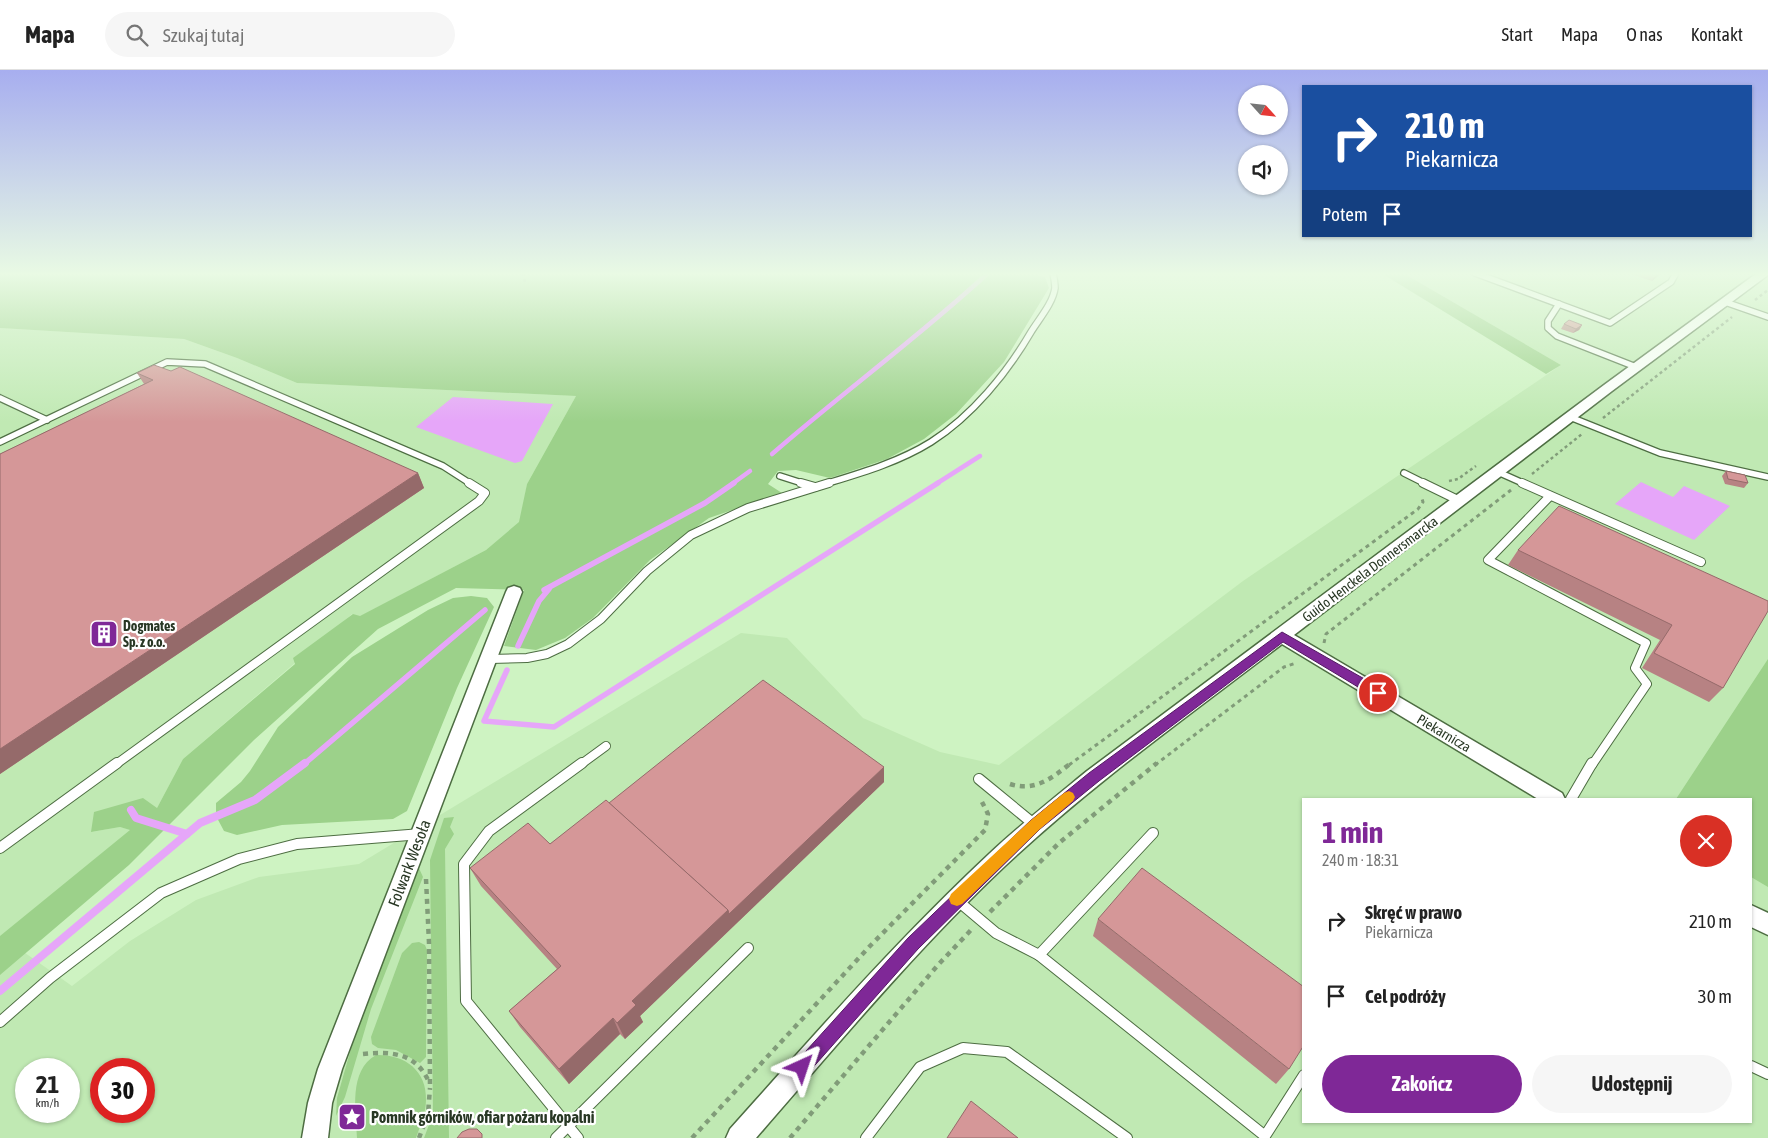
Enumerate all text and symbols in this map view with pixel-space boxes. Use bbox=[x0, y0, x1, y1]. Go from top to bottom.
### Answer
search box bbox=[105, 12, 455, 57]
text: Mapa bbox=[25, 21, 75, 48]
icon: search bbox=[123, 21, 151, 49]
text: Szukaj tutaj bbox=[163, 24, 244, 46]
text: Start bbox=[1501, 24, 1533, 45]
text: Mapa bbox=[1561, 24, 1598, 45]
text: O nas bbox=[1626, 24, 1663, 45]
text: Kontakt bbox=[1691, 24, 1743, 45]
north arrow bbox=[1238, 85, 1288, 135]
map controls bbox=[1238, 85, 1288, 195]
icon: right bbox=[1322, 105, 1387, 170]
text: 210 m bbox=[1405, 105, 1484, 145]
button: sound bbox=[1238, 145, 1288, 195]
text: Piekarnicza bbox=[1405, 146, 1499, 172]
icon: arrive bbox=[1378, 200, 1406, 228]
text: Potem bbox=[1322, 203, 1368, 225]
street label: Guido Henckela Donnersmarcka bbox=[1299, 513, 1441, 625]
place label: Dogmates Sp. z o.o. bbox=[123, 618, 175, 650]
building icon: Dogmates Sp. z o.o. bbox=[89, 619, 119, 649]
pin bbox=[1357, 672, 1399, 714]
icon: arrive bbox=[1364, 679, 1392, 707]
street label: Piekarnicza bbox=[1414, 711, 1474, 755]
text: 1 min bbox=[1322, 815, 1383, 849]
button: close bbox=[1680, 815, 1732, 867]
street label: Folwark Wesoła bbox=[384, 817, 434, 909]
text: 240 m · 18:31 bbox=[1322, 851, 1399, 869]
text: Skręć w prawo bbox=[1365, 901, 1462, 923]
icon: right bbox=[1322, 907, 1350, 935]
text: 210 m bbox=[1689, 910, 1732, 932]
text: Piekarnicza bbox=[1365, 923, 1433, 941]
icon: arrive bbox=[1322, 982, 1350, 1010]
text: Cel podróży bbox=[1365, 985, 1446, 1007]
text: 30 m bbox=[1698, 985, 1732, 1007]
position arrow bbox=[775, 1040, 827, 1092]
button: Zakończ bbox=[1322, 1055, 1522, 1113]
button: Udostępnij bbox=[1532, 1055, 1732, 1113]
speed limit sign: 30 bbox=[90, 1058, 155, 1123]
text: 21 bbox=[36, 1070, 59, 1098]
text: km/h bbox=[36, 1096, 59, 1110]
place icon: Pomnik górników, ofiar pożaru kopalni bbox=[337, 1102, 367, 1132]
place label: Pomnik górników, ofiar pożaru kopalni bbox=[371, 1108, 595, 1126]

